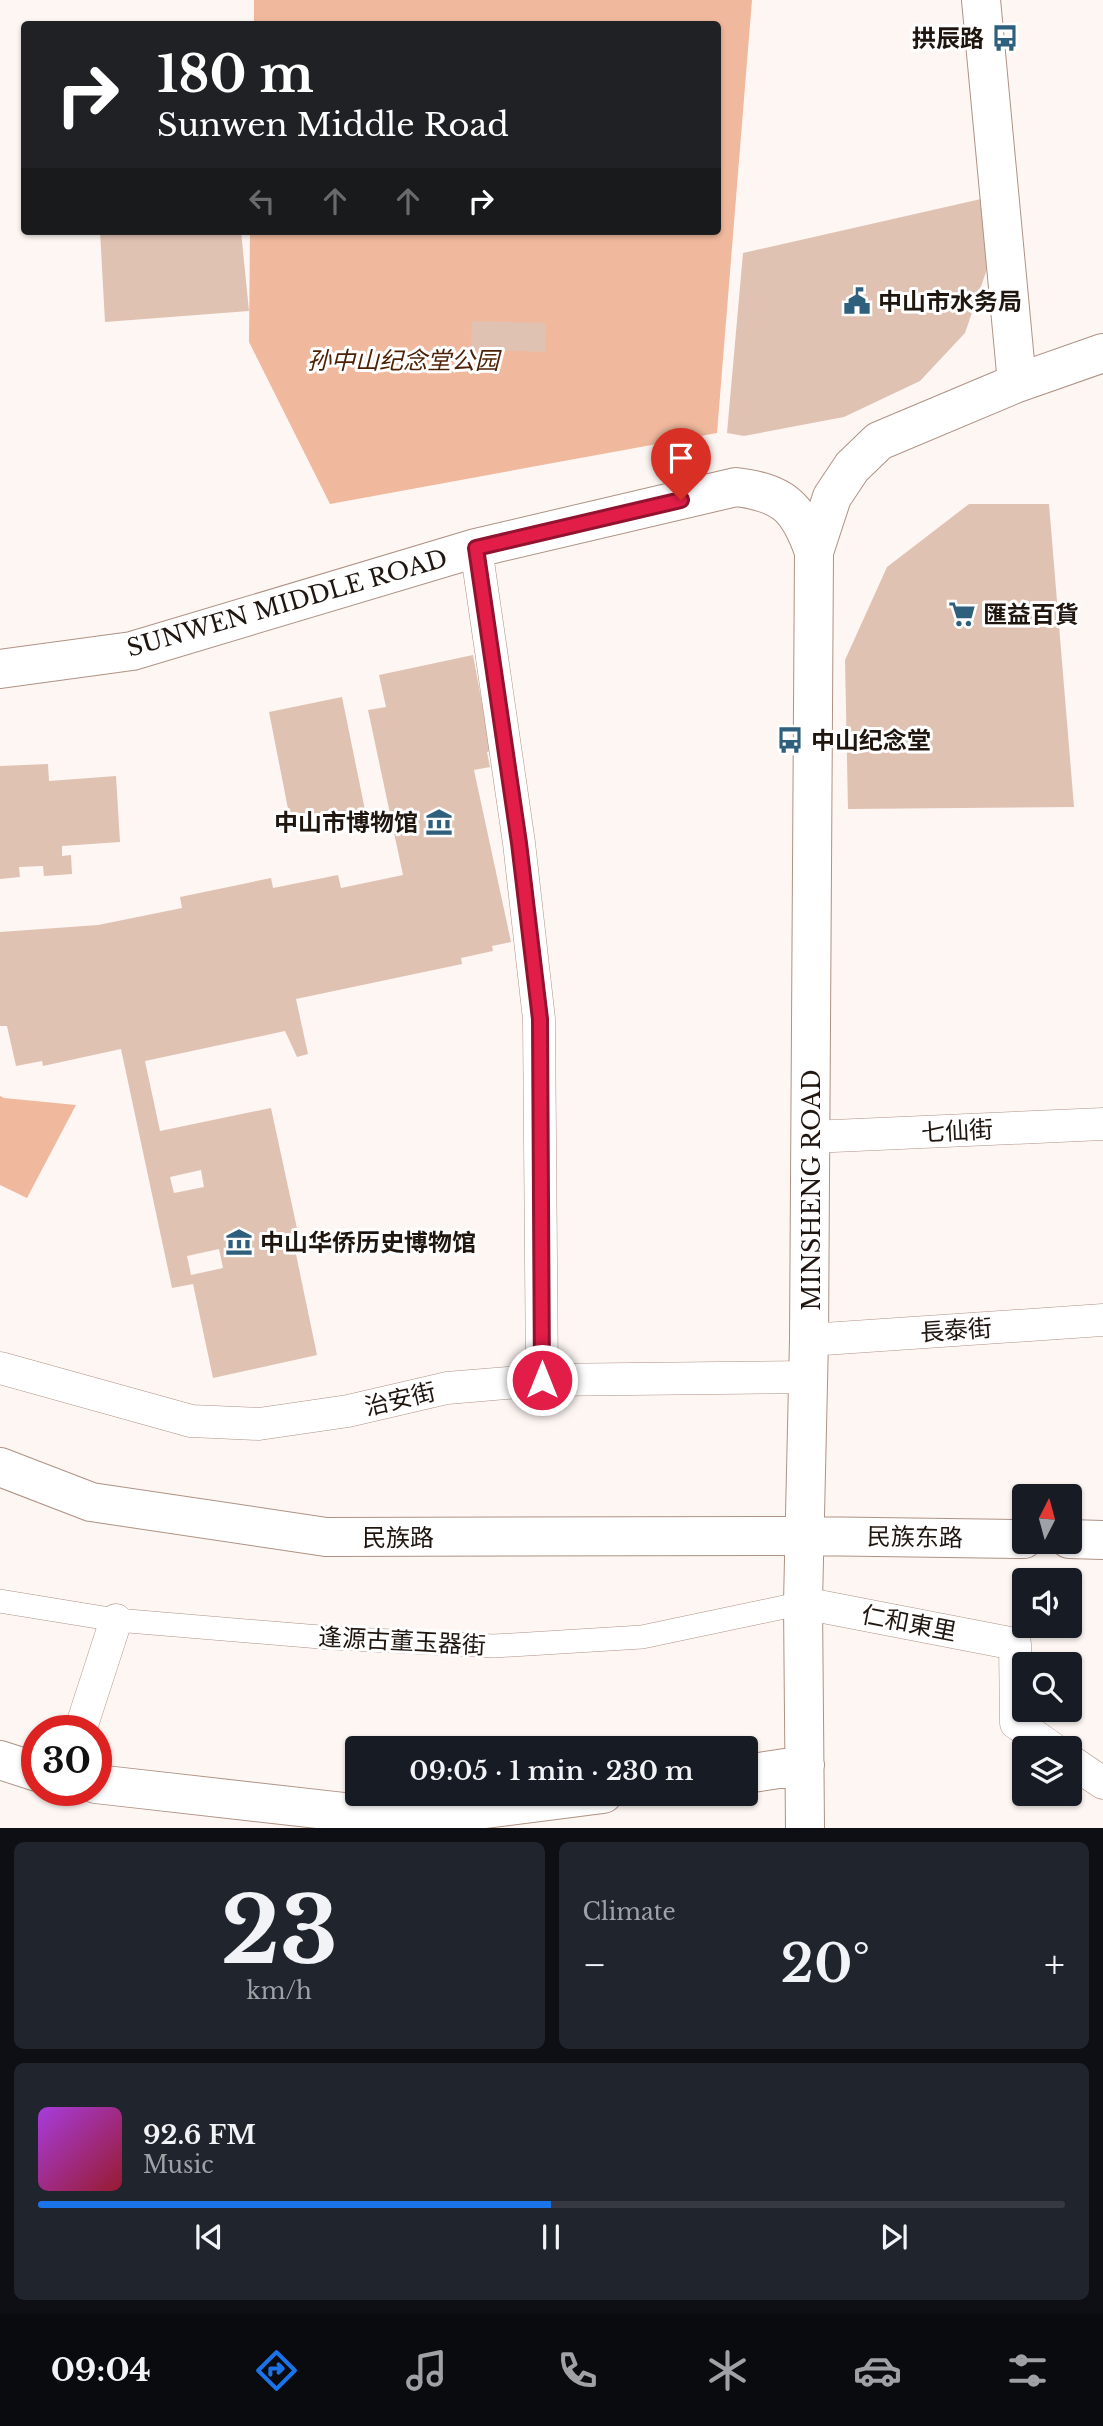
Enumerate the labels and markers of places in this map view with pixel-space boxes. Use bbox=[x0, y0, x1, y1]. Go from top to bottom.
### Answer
bus stop icon: 拱辰路 bbox=[990, 23, 1020, 53]
place label: 拱辰路 bbox=[912, 24, 984, 53]
public building icon: 中山市水务局 bbox=[842, 286, 872, 316]
place label: 中山市水务局 bbox=[878, 287, 1022, 316]
pin bbox=[651, 428, 711, 500]
supermarket icon: 匯益百貨 bbox=[947, 599, 977, 629]
place label: 匯益百貨 bbox=[983, 600, 1079, 629]
bus stop icon: 中山纪念堂 bbox=[775, 725, 805, 755]
place label: 中山纪念堂 bbox=[811, 726, 931, 755]
museum icon: 中山市博物馆 bbox=[424, 807, 454, 837]
place label: 中山市博物馆 bbox=[274, 808, 418, 837]
museum icon: 中山华侨历史博物馆 bbox=[224, 1227, 254, 1257]
place label: 中山华侨历史博物馆 bbox=[260, 1228, 476, 1257]

